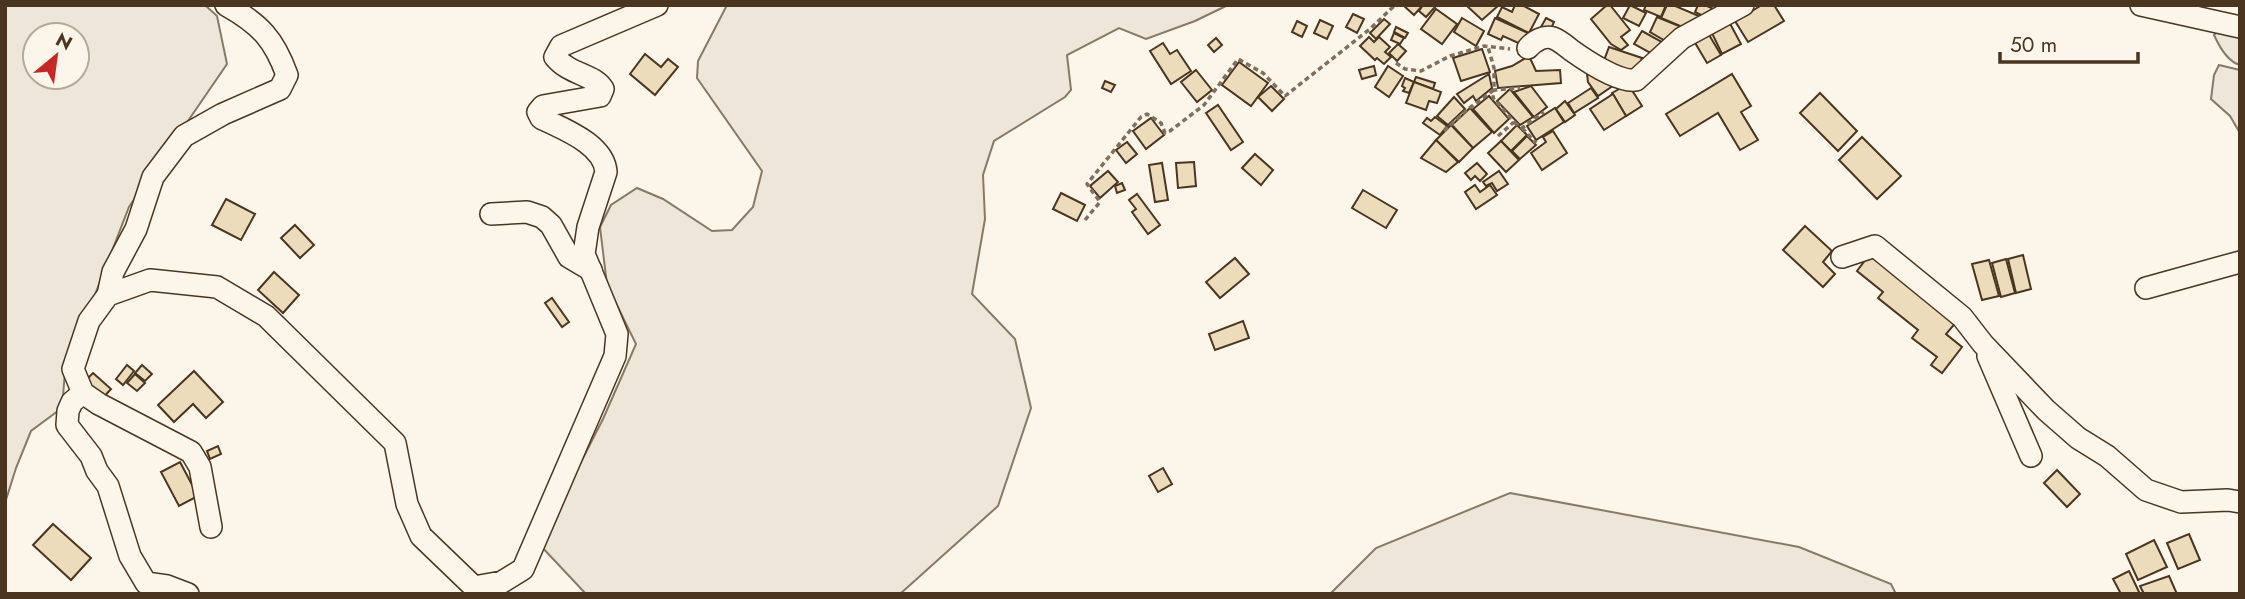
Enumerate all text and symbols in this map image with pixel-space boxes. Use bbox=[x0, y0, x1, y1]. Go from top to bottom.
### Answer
north arrow bbox=[21, 21, 91, 91]
scale bar bbox=[2000, 21, 2138, 65]
text: N bbox=[51, 26, 77, 57]
text: 50 m bbox=[2010, 30, 2057, 60]

